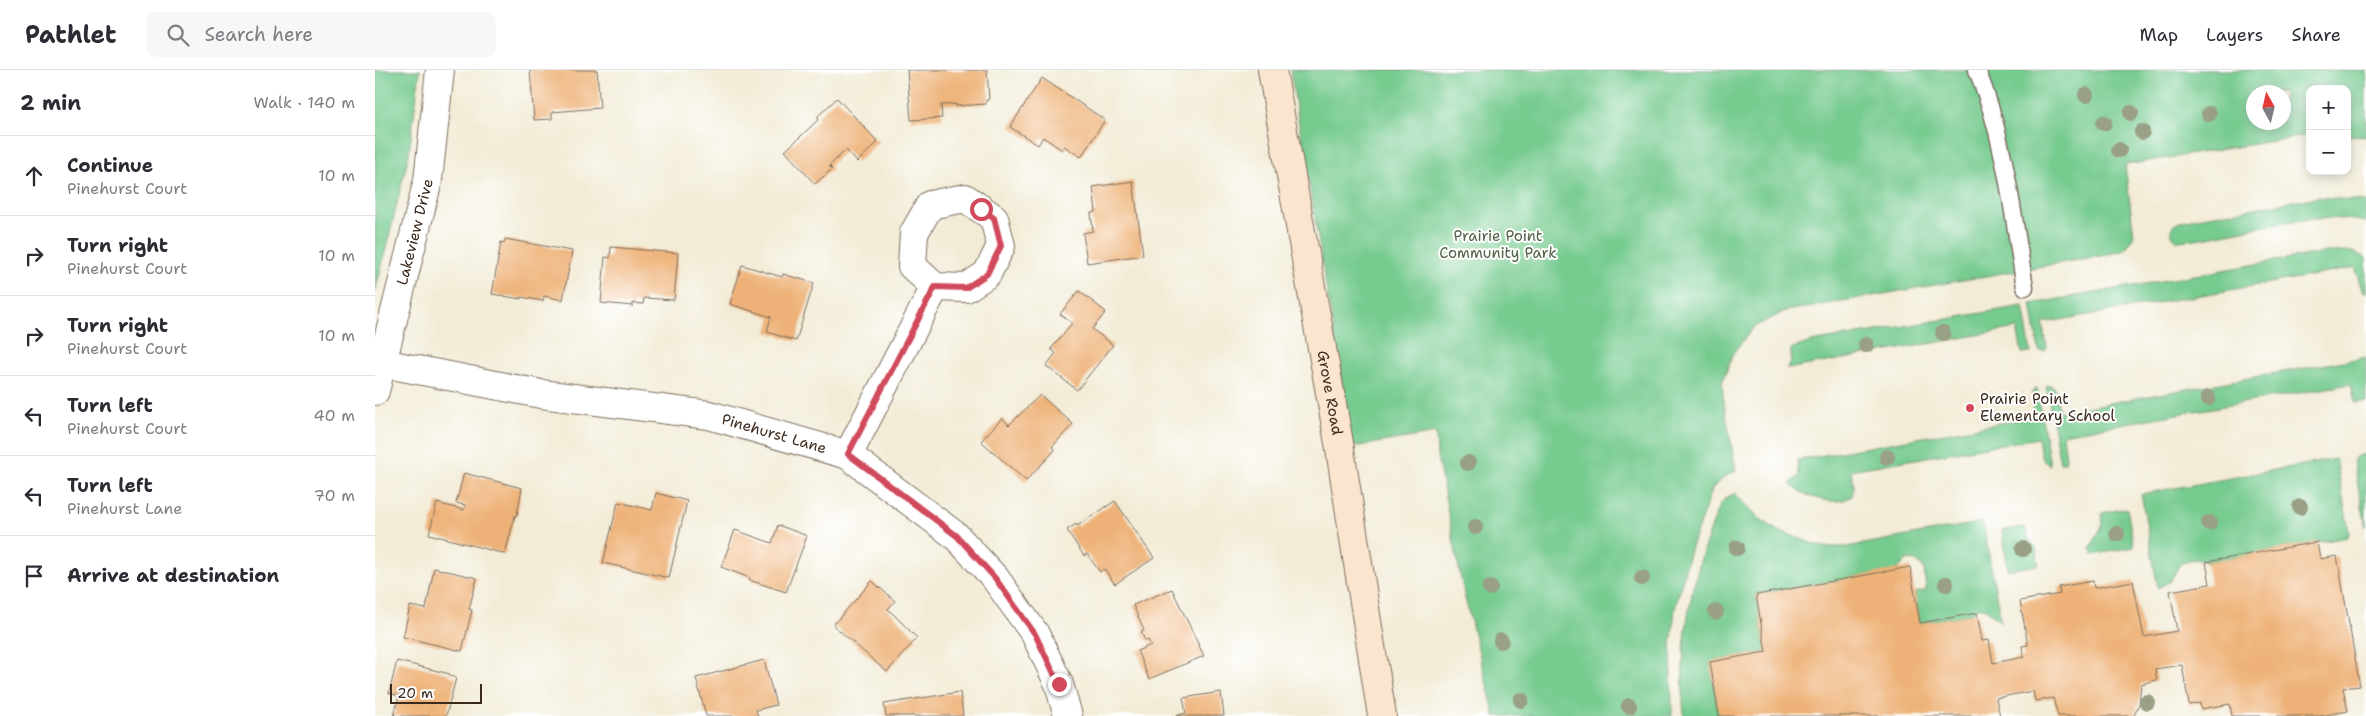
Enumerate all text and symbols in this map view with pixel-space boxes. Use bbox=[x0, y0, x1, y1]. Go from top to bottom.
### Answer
search box bbox=[146, 12, 496, 57]
text: Pathlet bbox=[25, 19, 116, 51]
icon: search bbox=[164, 21, 192, 49]
text: Search here bbox=[204, 22, 313, 47]
text: Map bbox=[2140, 23, 2178, 47]
text: Layers bbox=[2206, 23, 2263, 47]
text: Share bbox=[2291, 23, 2341, 47]
north arrow bbox=[2246, 85, 2291, 130]
map controls bbox=[2306, 85, 2351, 175]
button: + bbox=[2306, 85, 2351, 130]
text: 2 min bbox=[20, 89, 81, 117]
text: Walk · 140 m bbox=[253, 92, 355, 113]
button: − bbox=[2306, 130, 2351, 175]
text: Continue bbox=[67, 153, 153, 178]
icon: ahead bbox=[20, 162, 48, 190]
text: 10 m bbox=[318, 165, 355, 186]
street label: Lakeview Drive bbox=[392, 177, 438, 287]
text: Pinehurst Court bbox=[67, 178, 187, 199]
route start bbox=[970, 198, 993, 221]
park label: Prairie Point Community Park bbox=[1439, 226, 1557, 263]
text: Turn right bbox=[67, 233, 168, 258]
icon: right bbox=[20, 242, 48, 270]
text: 10 m bbox=[318, 245, 355, 266]
text: Pinehurst Court bbox=[67, 258, 187, 279]
text: Turn right bbox=[67, 313, 168, 338]
icon: right bbox=[20, 322, 48, 350]
text: 10 m bbox=[318, 325, 355, 346]
text: Pinehurst Court bbox=[67, 338, 187, 359]
street label: Grove Road bbox=[1313, 349, 1347, 437]
place label: Prairie Point Elementary School bbox=[1980, 389, 2116, 426]
text: Turn left bbox=[67, 393, 153, 418]
icon: left bbox=[20, 402, 48, 430]
marker: Prairie Point Elementary School bbox=[1964, 402, 1976, 414]
text: 40 m bbox=[313, 405, 355, 426]
street label: Pinehurst Lane bbox=[719, 409, 829, 458]
text: Pinehurst Court bbox=[67, 418, 187, 439]
text: Turn left bbox=[67, 473, 153, 498]
icon: left bbox=[20, 482, 48, 510]
text: 70 m bbox=[314, 485, 355, 506]
text: Pinehurst Lane bbox=[67, 498, 182, 519]
icon: arrive bbox=[20, 562, 48, 590]
text: Arrive at destination bbox=[67, 563, 279, 588]
route end bbox=[1048, 673, 1071, 696]
scale bar bbox=[390, 681, 483, 704]
text: 20 m bbox=[397, 684, 433, 702]

